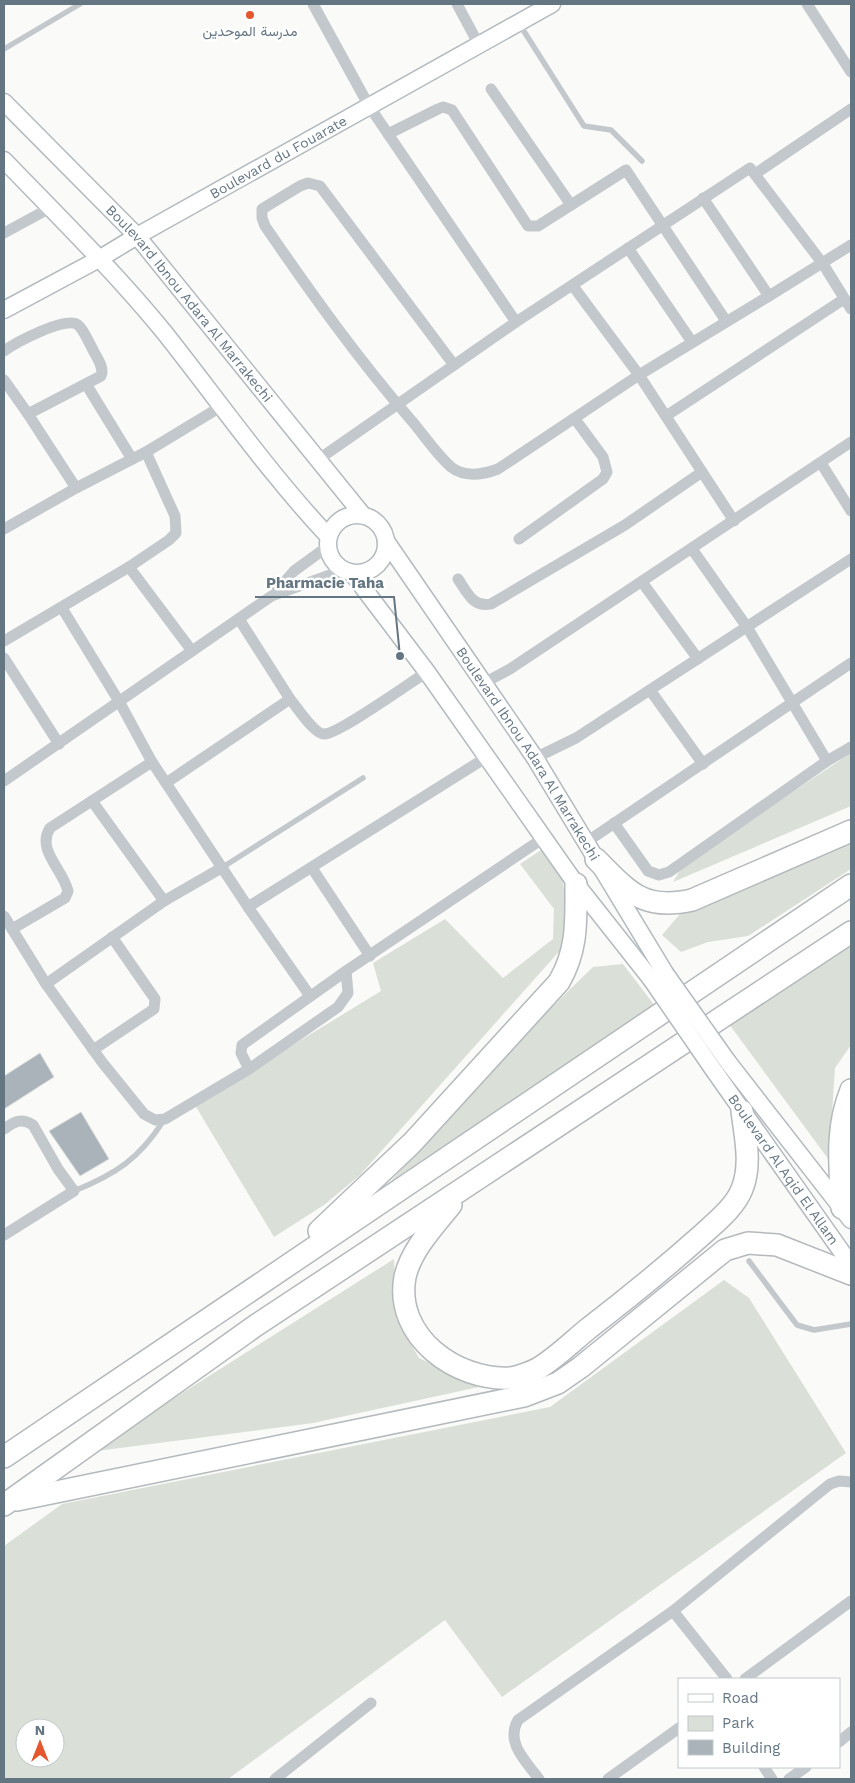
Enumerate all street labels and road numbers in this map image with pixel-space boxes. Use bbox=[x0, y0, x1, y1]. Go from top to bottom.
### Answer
street label: Boulevard du Fouarate bbox=[207, 112, 350, 202]
street label: Boulevard Ibnou Adara Al Marrakechi bbox=[103, 202, 276, 405]
street label: Boulevard Ibnou Adara Al Marrakechi bbox=[453, 644, 603, 863]
street label: Boulevard Al Aqid El Allam bbox=[725, 1091, 842, 1248]

